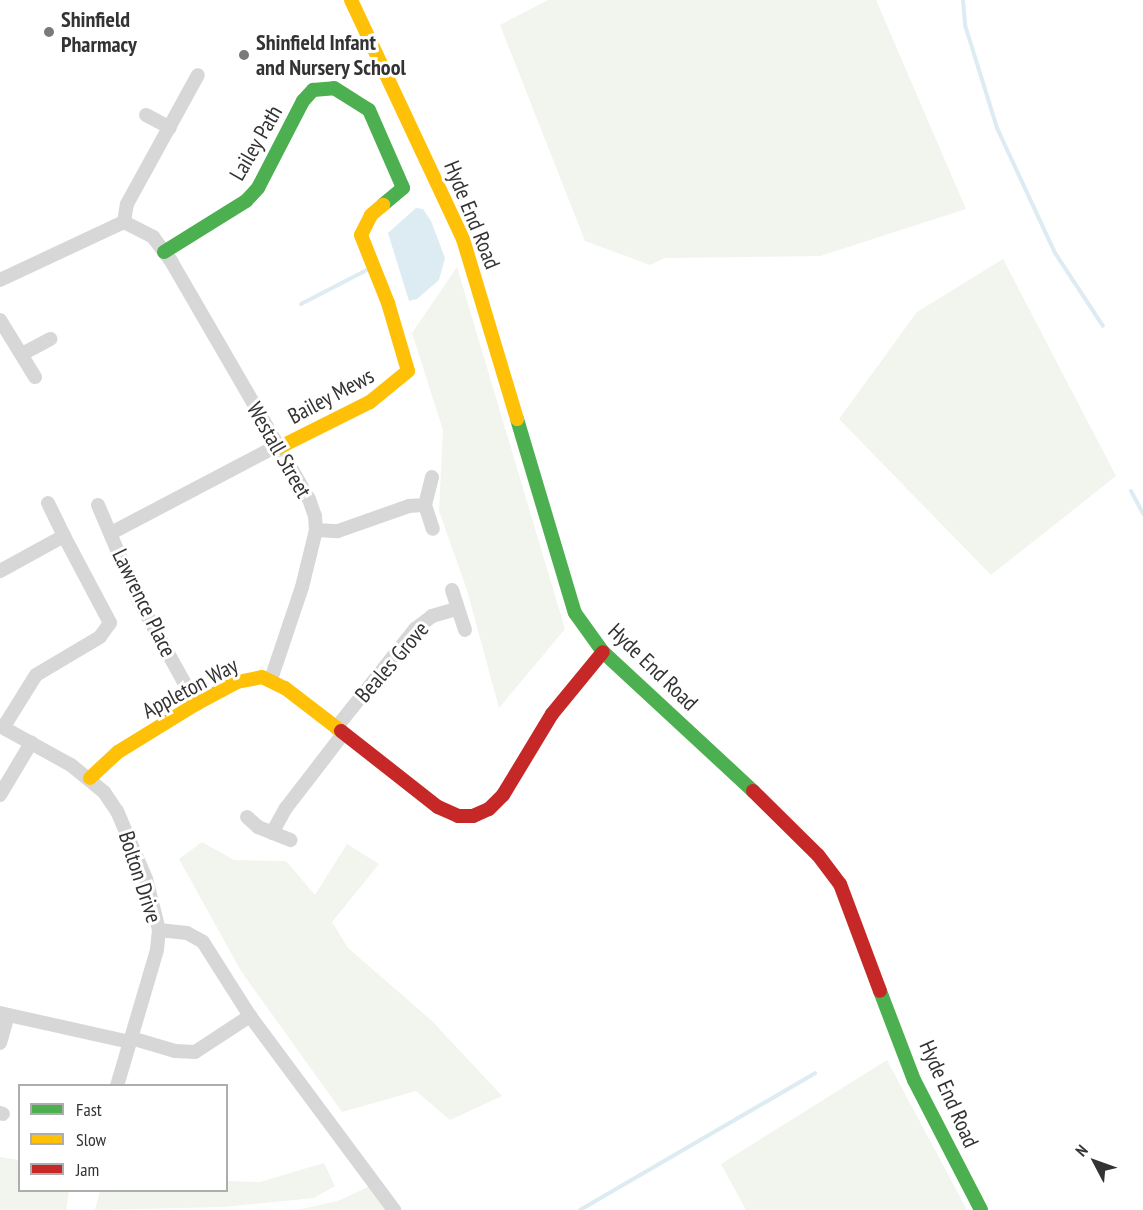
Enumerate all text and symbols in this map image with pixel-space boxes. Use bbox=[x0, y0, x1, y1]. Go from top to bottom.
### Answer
place label: Shinfield Pharmacy bbox=[61, 6, 137, 57]
marker: Shinfield Pharmacy bbox=[42, 25, 56, 39]
place label: Shinfield Infant and Nursery School bbox=[256, 29, 406, 80]
marker: Shinfield Infant and Nursery School bbox=[237, 48, 251, 62]
street label: Lailey Path bbox=[224, 100, 288, 186]
street label: Hyde End Road bbox=[438, 157, 506, 273]
street label: Bailey Mews bbox=[283, 362, 379, 430]
street label: Westall Street bbox=[241, 398, 317, 502]
street label: Lawrence Place bbox=[106, 545, 182, 661]
street label: Beales Grove bbox=[350, 616, 434, 708]
street label: Hyde End Road bbox=[603, 618, 703, 716]
street label: Appleton Way bbox=[138, 652, 242, 724]
street label: Bolton Drive bbox=[113, 828, 167, 926]
street label: Hyde End Road bbox=[914, 1036, 984, 1152]
legend bbox=[18, 1084, 228, 1192]
text: Fast bbox=[76, 1098, 102, 1121]
text: Slow bbox=[76, 1128, 106, 1151]
north arrow bbox=[1065, 1132, 1125, 1192]
text: N bbox=[1071, 1140, 1092, 1160]
text: Jam bbox=[76, 1158, 99, 1181]

